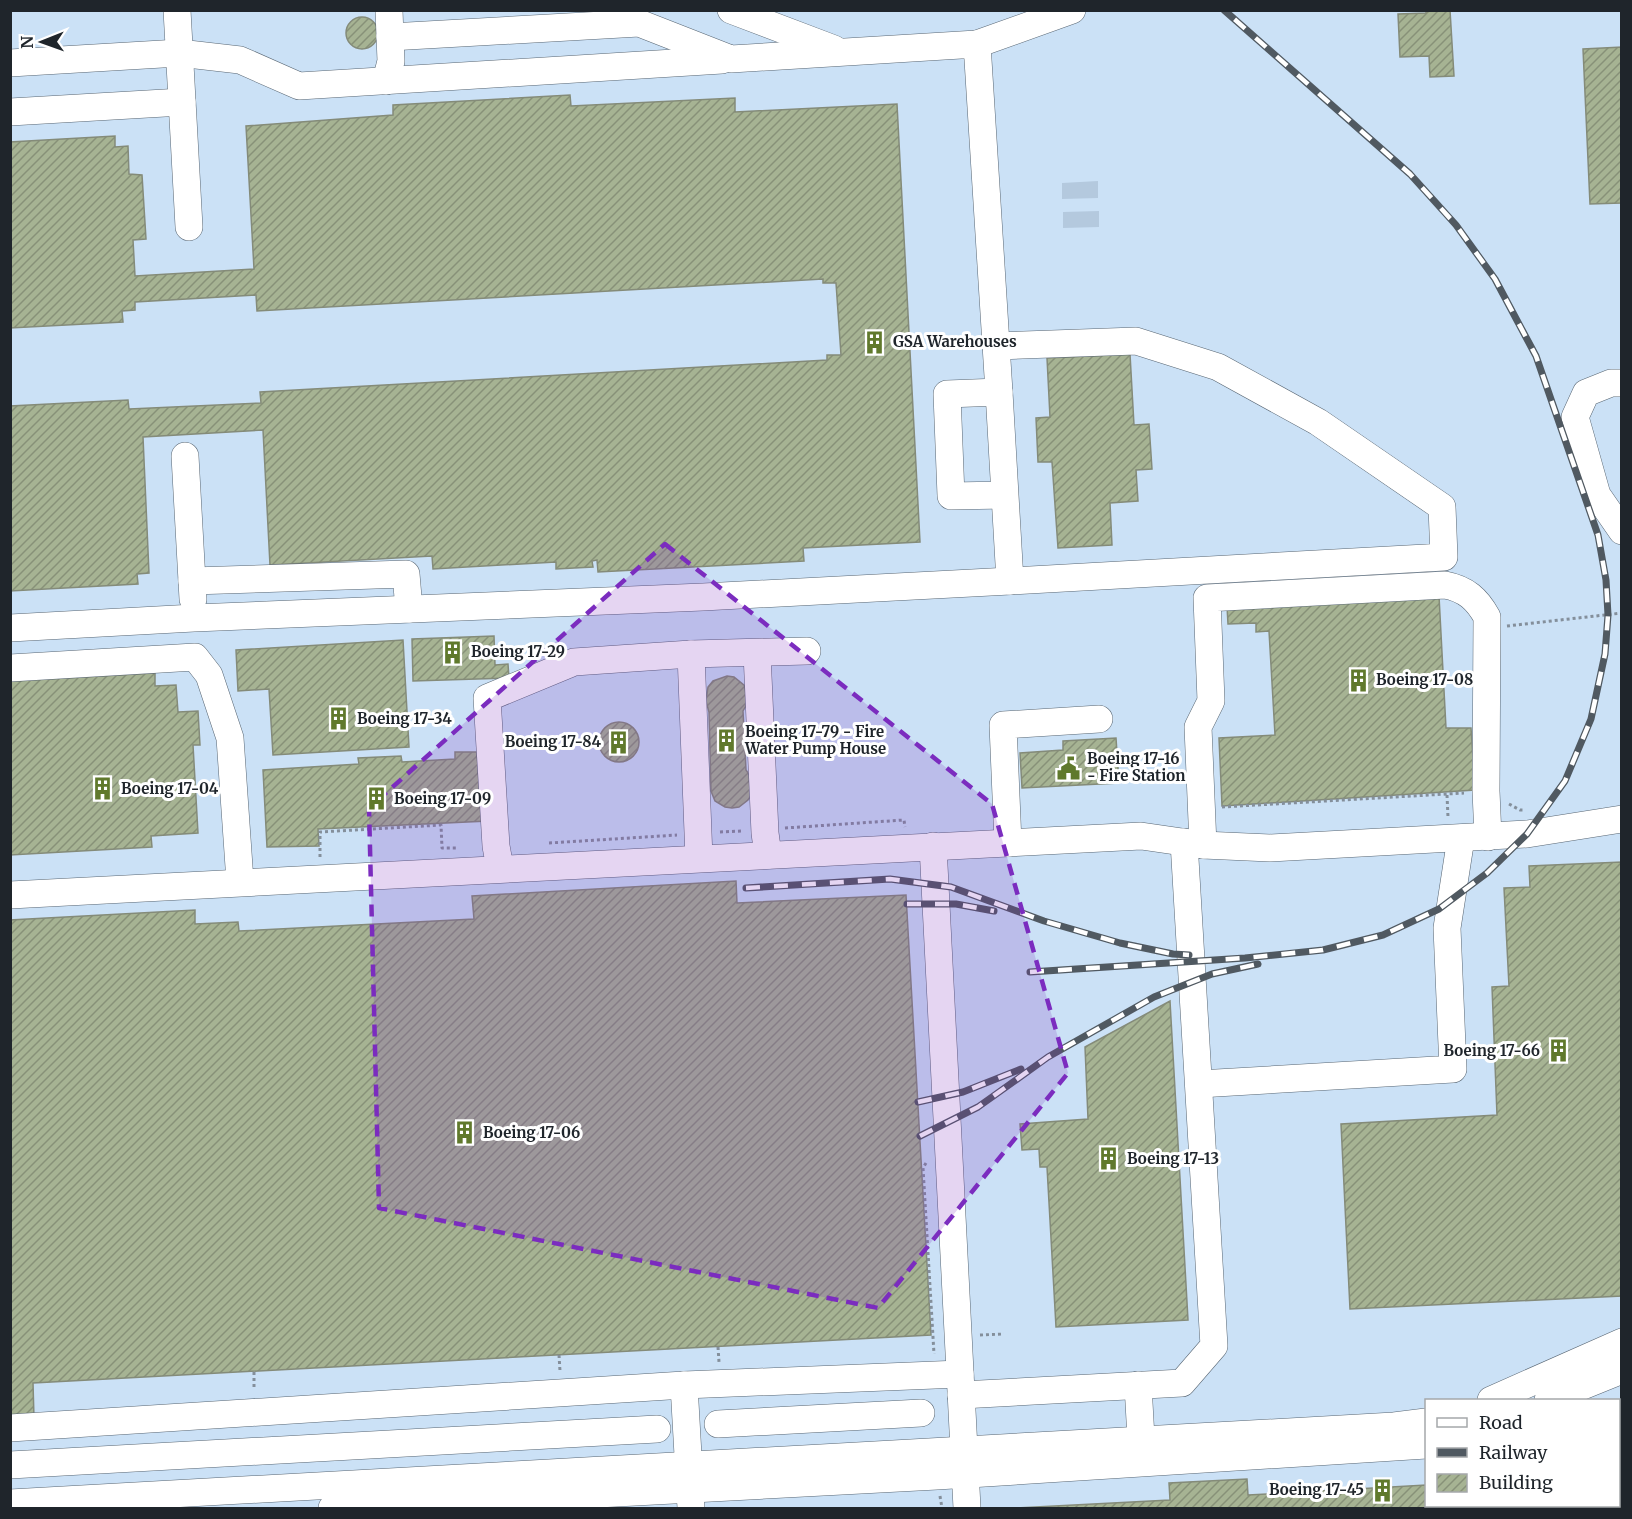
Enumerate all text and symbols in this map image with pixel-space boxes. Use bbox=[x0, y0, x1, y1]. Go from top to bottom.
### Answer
north arrow bbox=[12, 12, 72, 72]
text: N bbox=[17, 35, 37, 49]
building icon: GSA Warehouses bbox=[862, 329, 888, 355]
place label: GSA Warehouses bbox=[893, 332, 1017, 351]
building icon: Boeing 17-29 bbox=[440, 639, 466, 665]
place label: Boeing 17-29 bbox=[471, 642, 565, 661]
building icon: Boeing 17-08 bbox=[1345, 667, 1371, 693]
place label: Boeing 17-08 bbox=[1376, 670, 1473, 689]
building icon: Boeing 17-34 bbox=[326, 706, 352, 732]
place label: Boeing 17-34 bbox=[357, 709, 452, 728]
place label: Boeing 17-79 - Fire Water Pump House bbox=[744, 722, 886, 758]
building icon: Boeing 17-79 - Fire Water Pump House bbox=[714, 728, 740, 754]
building icon: Boeing 17-84 bbox=[606, 729, 632, 755]
place label: Boeing 17-84 bbox=[505, 732, 601, 751]
place label: Boeing 17-16 - Fire Station bbox=[1087, 749, 1185, 785]
public building icon: Boeing 17-16 - Fire Station bbox=[1056, 755, 1082, 781]
building icon: Boeing 17-04 bbox=[90, 776, 116, 802]
place label: Boeing 17-04 bbox=[121, 779, 219, 798]
building icon: Boeing 17-09 bbox=[363, 786, 389, 812]
place label: Boeing 17-09 bbox=[394, 789, 491, 808]
building icon: Boeing 17-66 bbox=[1545, 1038, 1571, 1064]
place label: Boeing 17-66 bbox=[1443, 1041, 1540, 1060]
building icon: Boeing 17-06 bbox=[452, 1120, 478, 1146]
place label: Boeing 17-06 bbox=[483, 1123, 580, 1142]
building icon: Boeing 17-13 bbox=[1096, 1146, 1122, 1172]
place label: Boeing 17-13 bbox=[1127, 1149, 1219, 1168]
legend bbox=[1425, 1399, 1620, 1507]
text: Road bbox=[1479, 1411, 1523, 1434]
text: Railway bbox=[1479, 1441, 1548, 1464]
text: Building bbox=[1479, 1471, 1553, 1494]
building icon: Boeing 17-45 bbox=[1369, 1477, 1395, 1503]
place label: Boeing 17-45 bbox=[1269, 1480, 1364, 1499]

